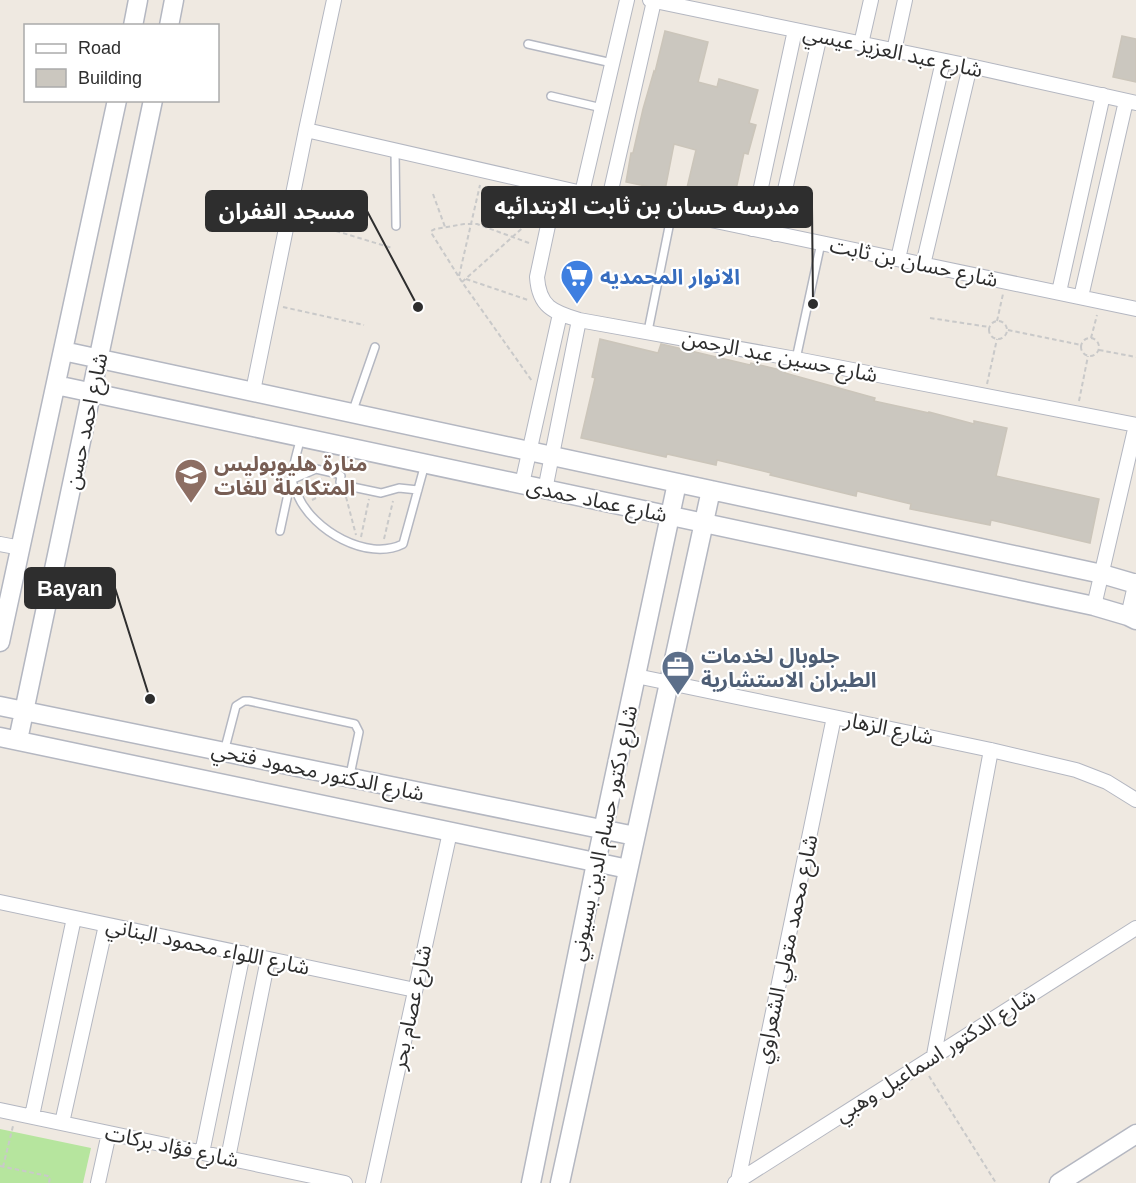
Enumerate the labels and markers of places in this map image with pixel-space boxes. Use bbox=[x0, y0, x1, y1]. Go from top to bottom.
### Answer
callout: مدرسه حسان بن ثابت الابتدائيه bbox=[482, 187, 812, 227]
callout: مسجد الغفران bbox=[206, 191, 367, 231]
supermarket icon: الانوار المحمديه bbox=[559, 258, 595, 305]
place label: الانوار المحمديه bbox=[600, 265, 740, 289]
place label: منارة هليوبوليس المتكاملة للغات bbox=[214, 452, 367, 499]
school or university icon: منارة هليوبوليس المتكاملة للغات bbox=[173, 457, 209, 504]
callout: Bayan bbox=[25, 568, 115, 608]
place label: جلوبال لخدمات الطيران الاستشارية bbox=[701, 644, 876, 692]
office icon: جلوبال لخدمات الطيران الاستشارية bbox=[660, 649, 696, 696]

